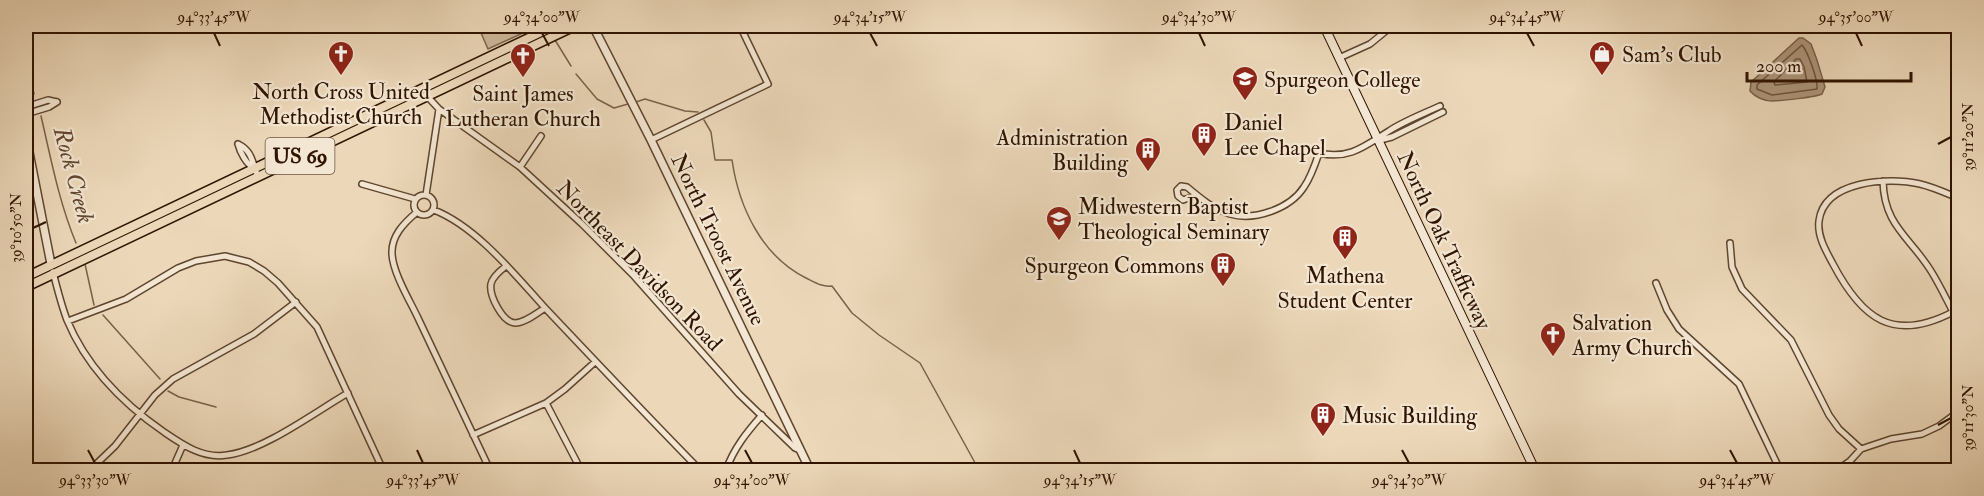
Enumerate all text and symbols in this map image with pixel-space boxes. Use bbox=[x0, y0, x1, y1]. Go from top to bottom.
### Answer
text: 94°33'45"W bbox=[177, 8, 251, 27]
text: 94°34'00"W bbox=[503, 8, 581, 27]
text: 94°34'15"W bbox=[833, 8, 907, 27]
text: 94°34'30"W bbox=[1161, 8, 1237, 27]
text: 94°34'45"W bbox=[1488, 8, 1565, 27]
text: 94°35'00"W bbox=[1818, 8, 1894, 27]
church icon: North Cross United Methodist Church bbox=[326, 39, 356, 77]
shop icon: Sam's Club bbox=[1587, 39, 1617, 77]
church icon: Saint James Lutheran Church bbox=[508, 41, 538, 79]
place label: Sam's Club bbox=[1622, 41, 1722, 69]
scale bar bbox=[1747, 45, 1910, 83]
text: 200 m bbox=[1756, 55, 1801, 78]
school or university icon: Spurgeon College bbox=[1230, 64, 1260, 102]
place label: Spurgeon College bbox=[1264, 66, 1420, 95]
place label: North Cross United Methodist Church bbox=[252, 78, 430, 131]
place label: Saint James Lutheran Church bbox=[445, 80, 601, 133]
text: 39°11'20"N bbox=[1959, 102, 1978, 171]
place label: Daniel Lee Chapel bbox=[1224, 109, 1326, 163]
building icon: Daniel Lee Chapel bbox=[1189, 120, 1219, 158]
water label: Rock Creek bbox=[46, 122, 101, 227]
place label: Administration Building bbox=[995, 124, 1129, 177]
building icon: Administration Building bbox=[1133, 135, 1163, 173]
road number: US 69 bbox=[266, 138, 334, 174]
street label: North Oak Trafficway bbox=[1391, 147, 1498, 334]
street label: North Troost Avenue bbox=[664, 149, 772, 330]
street label: Northeast Davidson Road bbox=[550, 174, 728, 357]
text: 39°10'50"N bbox=[7, 193, 26, 263]
place label: Midwestern Baptist Theological Seminary bbox=[1078, 193, 1269, 246]
school or university icon: Midwestern Baptist Theological Seminary bbox=[1044, 204, 1074, 242]
building icon: Mathena Student Center bbox=[1330, 223, 1360, 261]
building icon: Spurgeon Commons bbox=[1208, 250, 1238, 288]
place label: Spurgeon Commons bbox=[1024, 252, 1204, 281]
place label: Mathena Student Center bbox=[1278, 262, 1413, 315]
place label: Salvation Army Church bbox=[1571, 309, 1693, 362]
church icon: Salvation Army Church bbox=[1538, 320, 1568, 358]
text: 39°11'30"N bbox=[1959, 384, 1978, 451]
building icon: Music Building bbox=[1308, 400, 1338, 438]
place label: Music Building bbox=[1342, 402, 1478, 430]
text: 94°33'30"W bbox=[58, 471, 132, 490]
text: 94°33'45"W bbox=[386, 471, 460, 490]
text: 94°34'00"W bbox=[713, 471, 791, 490]
text: 94°34'15"W bbox=[1043, 471, 1117, 490]
text: 94°34'30"W bbox=[1371, 471, 1447, 490]
text: 94°34'45"W bbox=[1698, 471, 1775, 490]

